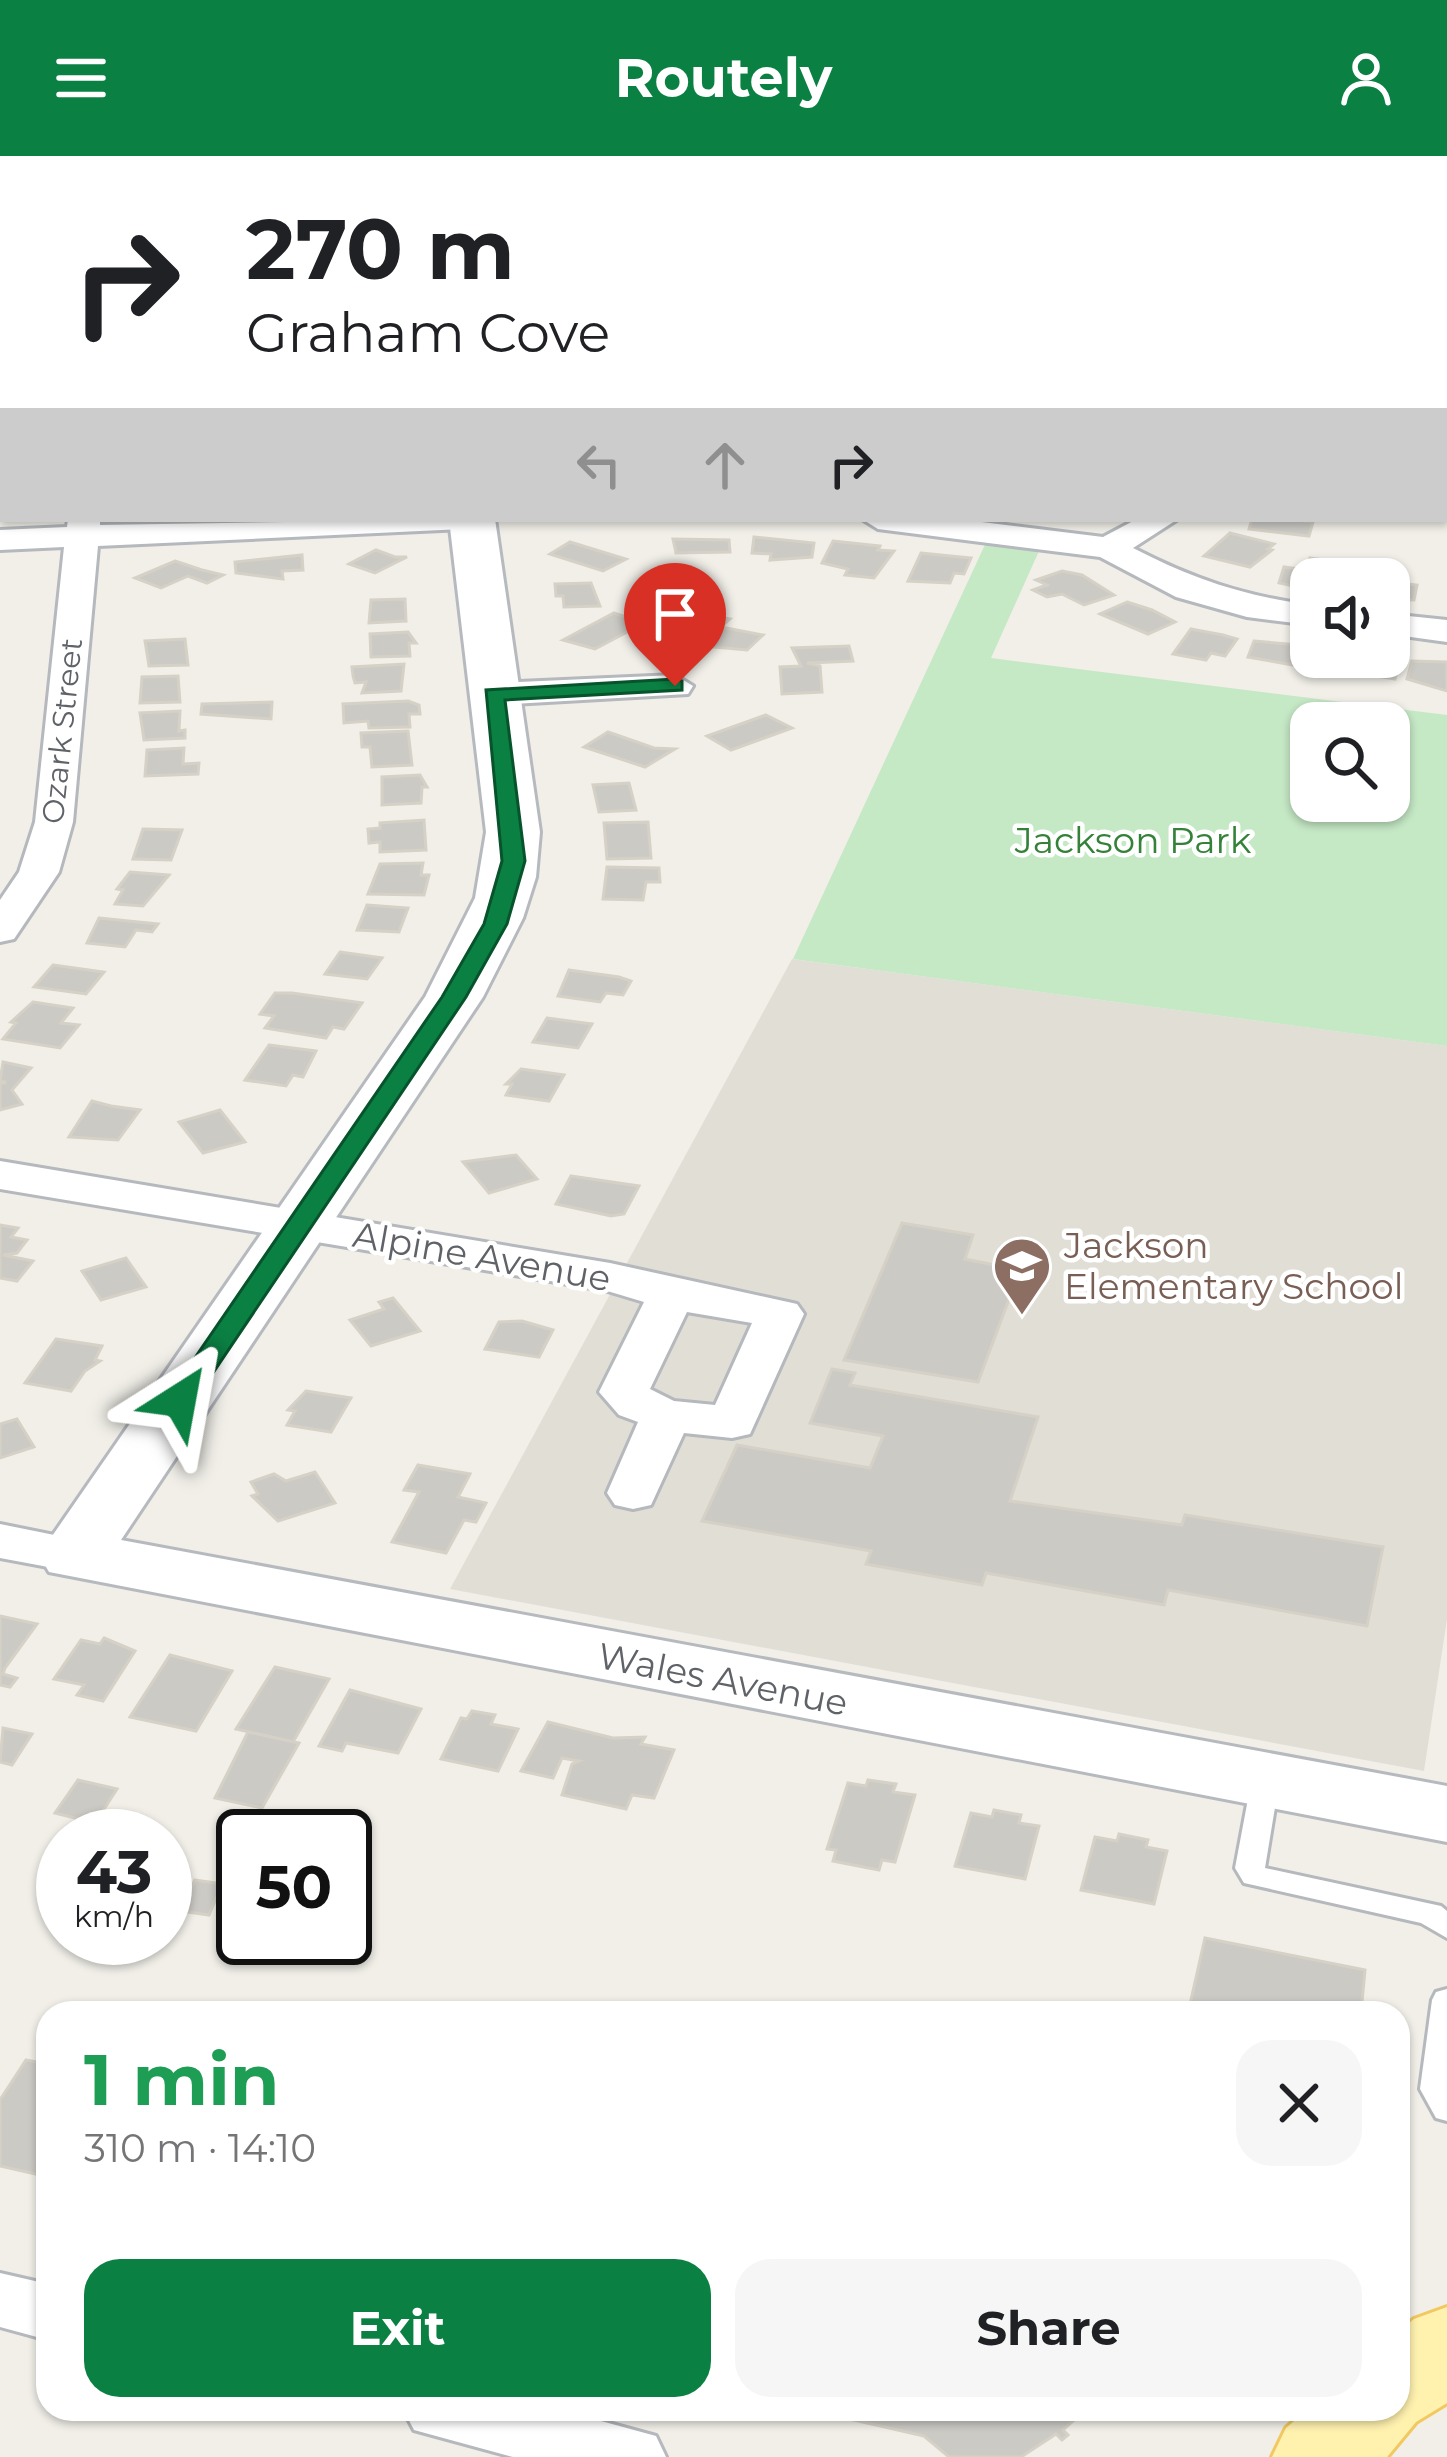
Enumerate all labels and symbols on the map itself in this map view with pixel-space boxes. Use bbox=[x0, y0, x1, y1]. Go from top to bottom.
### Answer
pin bbox=[624, 563, 726, 686]
street label: Ozark Street bbox=[34, 636, 90, 826]
park label: Jackson Park bbox=[1014, 818, 1252, 862]
street label: Alpine Avenue bbox=[350, 1212, 614, 1300]
place label: Jackson Elementary School bbox=[1063, 1223, 1403, 1308]
school or university icon: Jackson Elementary School bbox=[991, 1235, 1053, 1317]
position arrow bbox=[117, 1337, 243, 1463]
street label: Wales Avenue bbox=[594, 1633, 852, 1725]
speed limit sign: 50 bbox=[216, 1809, 372, 1965]

